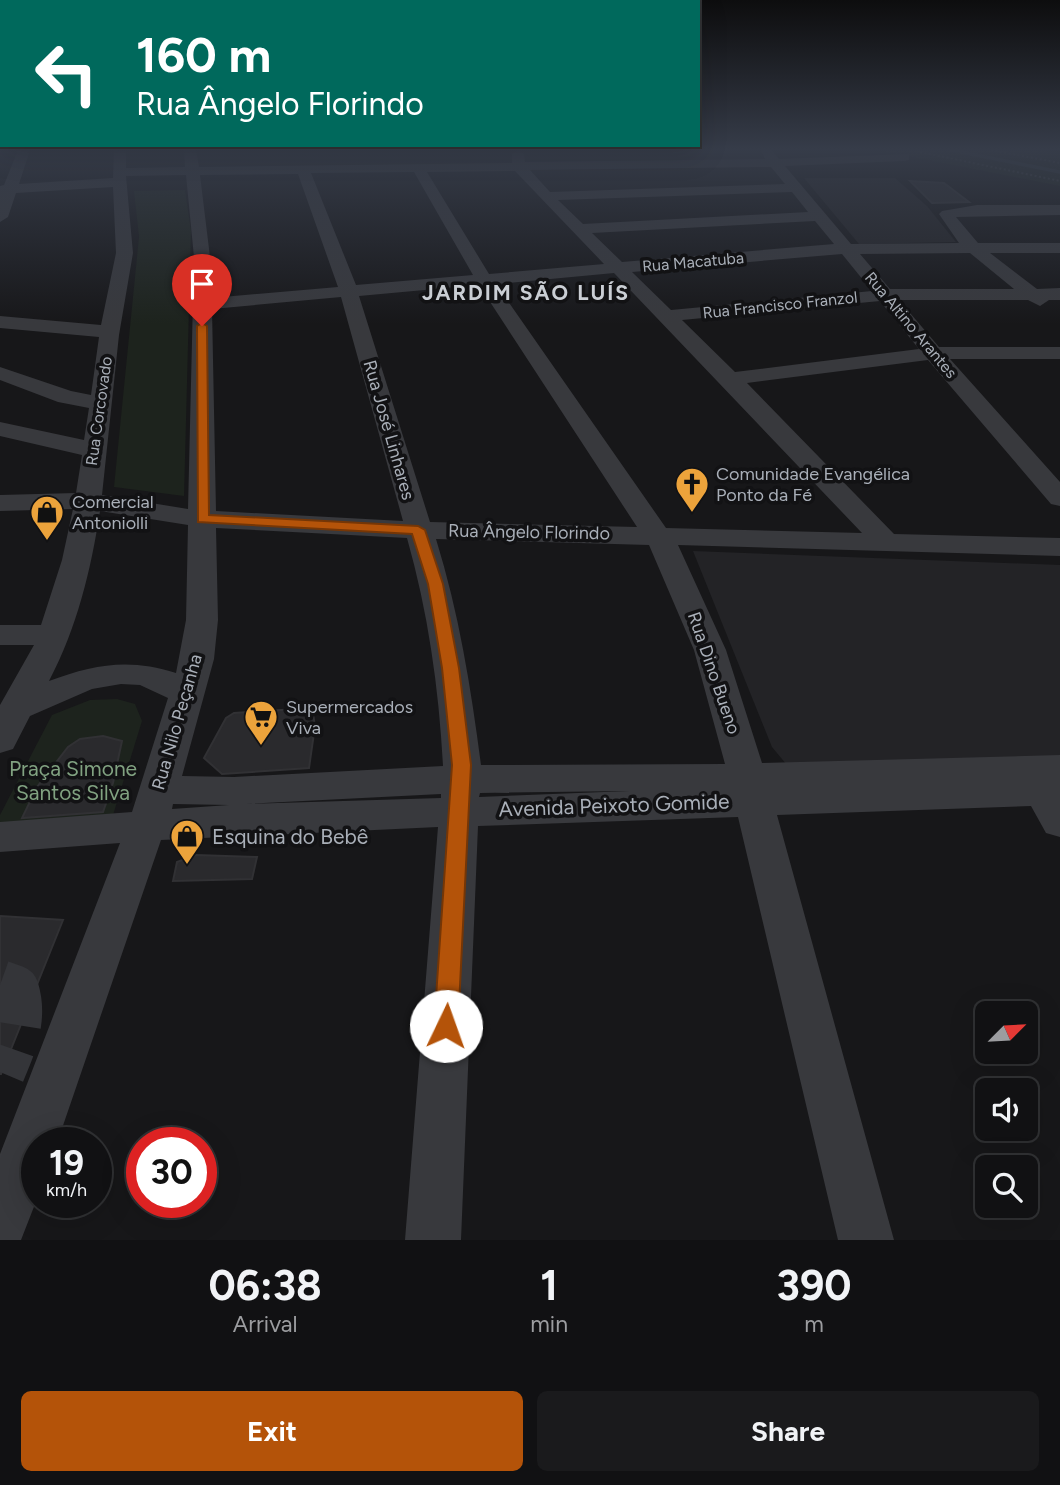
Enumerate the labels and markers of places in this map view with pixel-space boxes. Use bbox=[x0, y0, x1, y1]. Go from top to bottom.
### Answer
pin bbox=[172, 254, 232, 326]
place label: Comunidade Evangélica Ponto da Fé bbox=[716, 463, 910, 506]
church icon: Comunidade Evangélica Ponto da Fé bbox=[673, 465, 711, 514]
place label: Comercial Antoniolli bbox=[72, 491, 154, 534]
shop icon: Comercial Antoniolli bbox=[28, 493, 66, 542]
place label: Supermercados Viva bbox=[286, 696, 413, 739]
supermarket icon: Supermercados Viva bbox=[242, 698, 280, 747]
shop icon: Esquina do Bebê bbox=[168, 817, 206, 866]
place label: Esquina do Bebê bbox=[212, 824, 368, 849]

